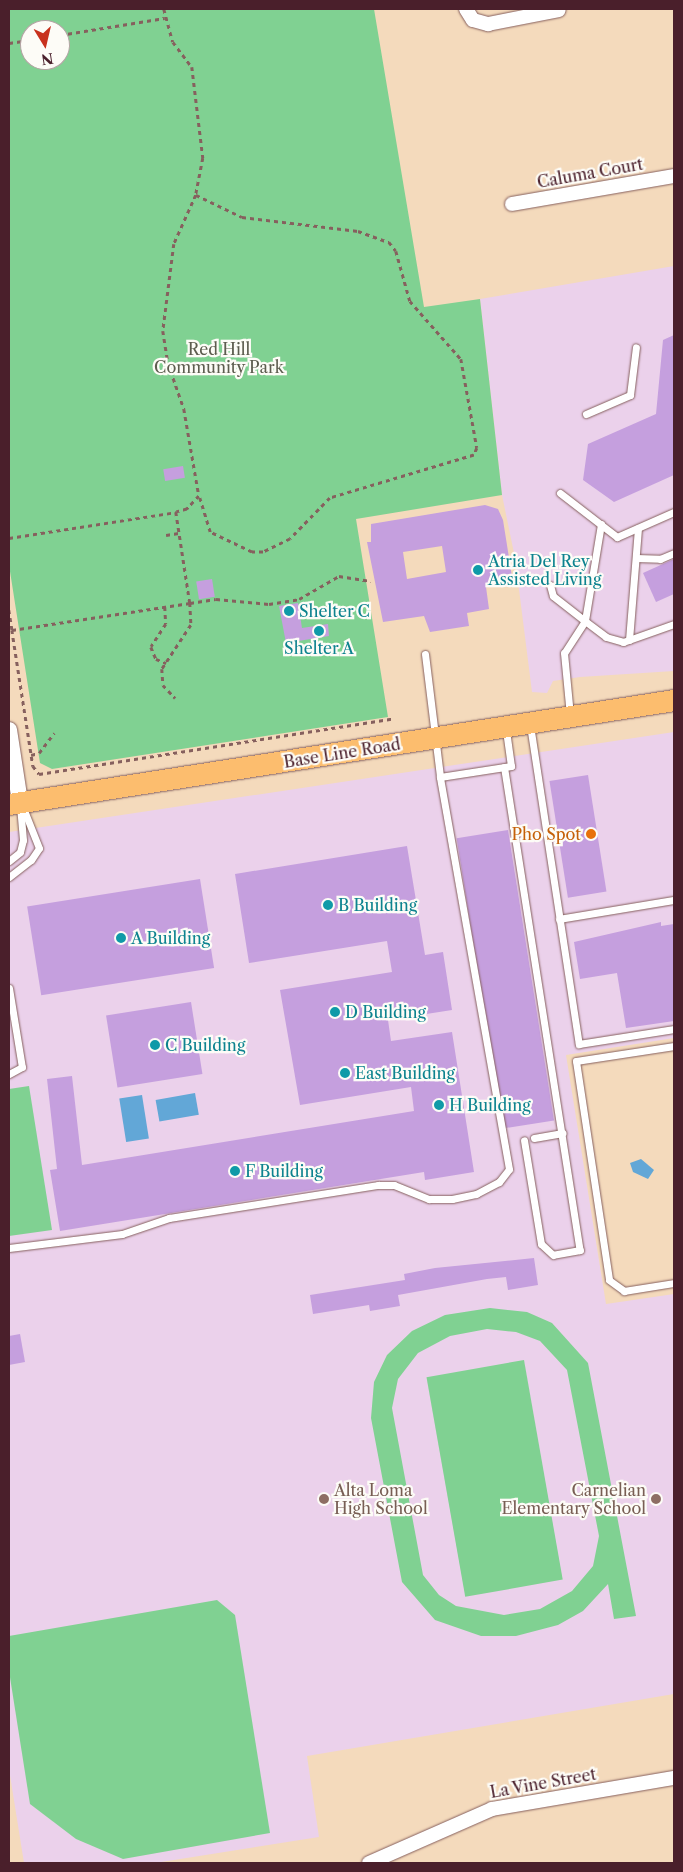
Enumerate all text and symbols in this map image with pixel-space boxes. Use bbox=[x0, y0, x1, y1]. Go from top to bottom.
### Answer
north arrow bbox=[20, 20, 70, 70]
text: N bbox=[40, 49, 55, 69]
street label: Caluma Court bbox=[535, 154, 645, 192]
park label: Red Hill Community Park bbox=[154, 339, 284, 377]
place label: Atria Del Rey Assisted Living bbox=[488, 551, 601, 589]
marker: Atria Del Rey Assisted Living bbox=[472, 564, 484, 576]
place label: Shelter C bbox=[299, 601, 370, 621]
marker: Shelter C bbox=[283, 605, 295, 617]
marker: Shelter A bbox=[313, 625, 325, 637]
place label: Shelter A bbox=[284, 638, 354, 658]
street label: Base Line Road bbox=[282, 734, 402, 772]
place label: Pho Spot bbox=[511, 824, 581, 844]
marker: Pho Spot bbox=[585, 828, 597, 840]
place label: B Building bbox=[338, 895, 417, 915]
marker: B Building bbox=[322, 899, 334, 911]
place label: A Building bbox=[131, 928, 211, 948]
marker: A Building bbox=[115, 932, 127, 944]
place label: D Building bbox=[345, 1002, 426, 1022]
marker: D Building bbox=[329, 1006, 341, 1018]
place label: C Building bbox=[165, 1035, 245, 1055]
marker: C Building bbox=[149, 1039, 161, 1051]
place label: East Building bbox=[355, 1063, 455, 1083]
marker: East Building bbox=[339, 1067, 351, 1079]
place label: H Building bbox=[449, 1095, 531, 1115]
marker: H Building bbox=[433, 1099, 445, 1111]
place label: F Building bbox=[245, 1161, 323, 1181]
marker: F Building bbox=[229, 1165, 241, 1177]
place label: Alta Loma High School bbox=[334, 1480, 428, 1518]
place label: Carnelian Elementary School bbox=[501, 1480, 646, 1518]
marker: Alta Loma High School bbox=[318, 1493, 330, 1505]
marker: Carnelian Elementary School bbox=[650, 1493, 662, 1505]
street label: La Vine Street bbox=[488, 1764, 598, 1802]

